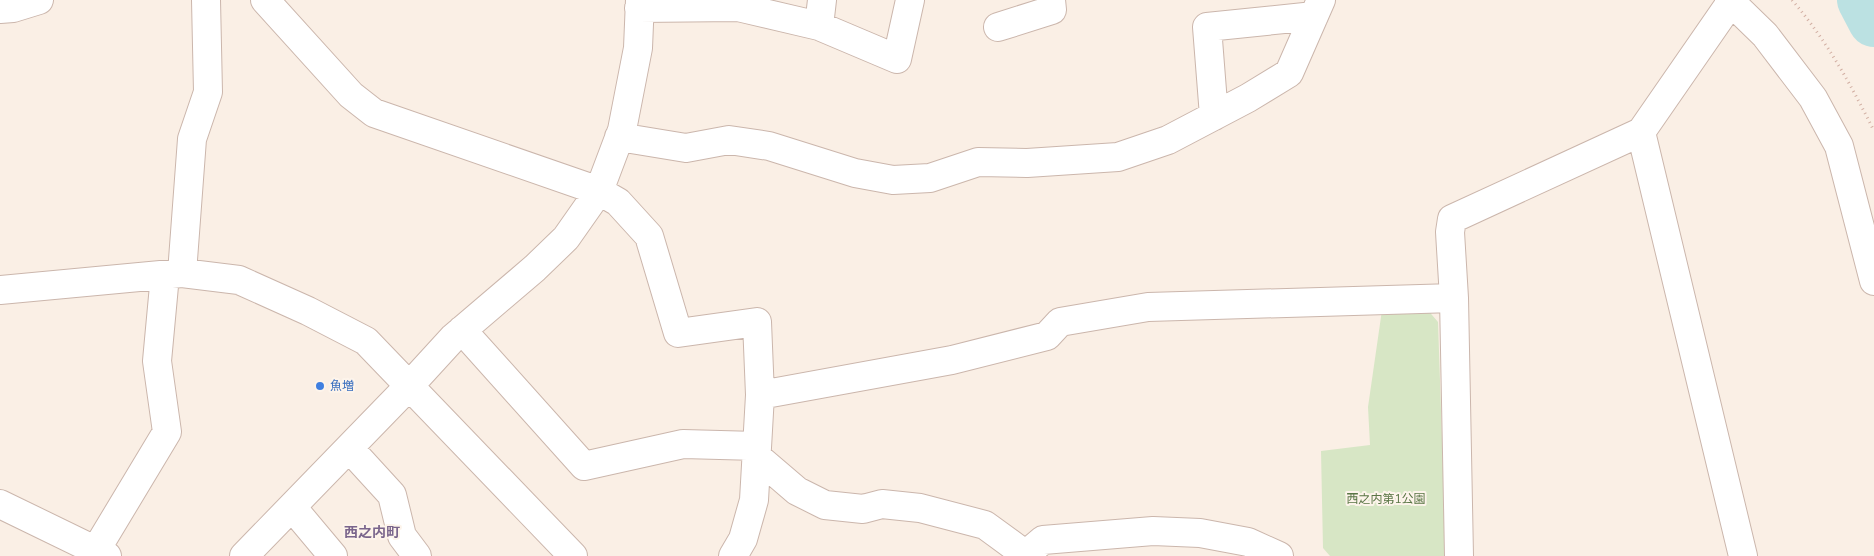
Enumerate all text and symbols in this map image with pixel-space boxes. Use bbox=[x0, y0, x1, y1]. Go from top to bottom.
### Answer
place label: 魚増 bbox=[330, 378, 354, 394]
marker: 魚増 bbox=[314, 380, 326, 392]
park label: 西之内第1公園 bbox=[1346, 491, 1426, 507]
district label: 西之内町 bbox=[344, 523, 400, 542]

